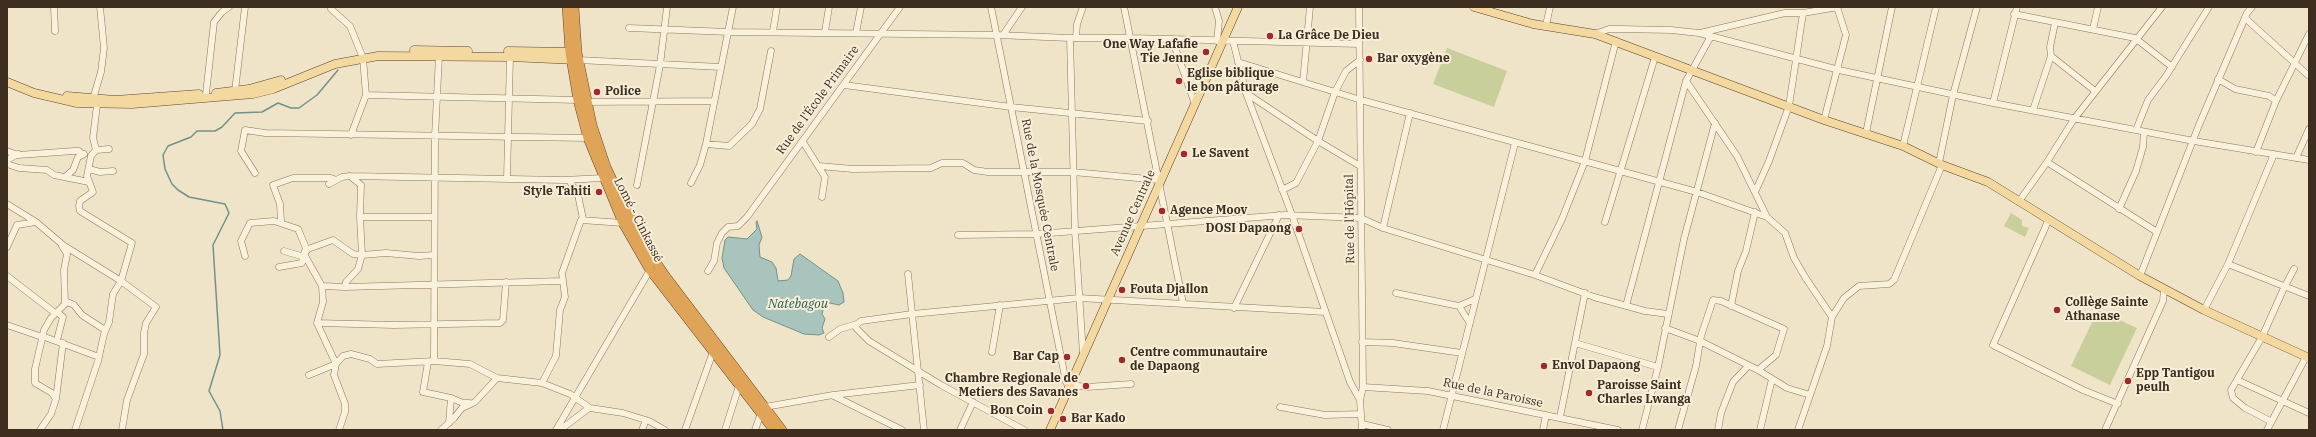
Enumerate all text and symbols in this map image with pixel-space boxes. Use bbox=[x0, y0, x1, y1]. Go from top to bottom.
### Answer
place label: La Grâce De Dieu bbox=[1278, 29, 1379, 43]
marker: La Grâce De Dieu bbox=[1265, 31, 1275, 41]
place label: One Way Lafafie Tie Jenne bbox=[1103, 38, 1198, 66]
street label: Rue de l'École Primaire bbox=[774, 43, 862, 157]
marker: One Way Lafafie Tie Jenne bbox=[1201, 47, 1211, 57]
place label: Bar oxygène bbox=[1377, 52, 1450, 66]
marker: Bar oxygène bbox=[1364, 54, 1374, 64]
place label: Eglise biblique le bon pâturage bbox=[1187, 67, 1279, 95]
marker: Eglise biblique le bon pâturage bbox=[1174, 76, 1184, 86]
place label: Police bbox=[605, 85, 641, 99]
marker: Police bbox=[592, 87, 602, 97]
street label: Rue de la Mosquée Centrale bbox=[1018, 117, 1062, 273]
place label: Le Savent bbox=[1192, 147, 1249, 161]
marker: Le Savent bbox=[1179, 149, 1189, 159]
street label: Avenue Centrale bbox=[1108, 168, 1158, 258]
street label: Rue de l'Hôpital bbox=[1342, 174, 1358, 264]
street label: Lomé - Cinkassé bbox=[610, 175, 666, 265]
place label: Style Tahiti bbox=[523, 185, 591, 199]
marker: Style Tahiti bbox=[594, 187, 604, 197]
place label: Agence Moov bbox=[1170, 204, 1247, 218]
marker: Agence Moov bbox=[1157, 206, 1167, 216]
place label: DOSI Dapaong bbox=[1206, 222, 1291, 236]
marker: DOSI Dapaong bbox=[1294, 224, 1304, 234]
place label: Fouta Djallon bbox=[1130, 283, 1208, 297]
marker: Fouta Djallon bbox=[1117, 285, 1127, 295]
water label: Natebagou bbox=[768, 296, 828, 312]
place label: Collège Sainte Athanase bbox=[2065, 296, 2148, 324]
marker: Collège Sainte Athanase bbox=[2052, 305, 2062, 315]
place label: Centre communautaire de Dapaong bbox=[1130, 346, 1268, 374]
place label: Bar Cap bbox=[1013, 350, 1059, 364]
marker: Bar Cap bbox=[1062, 352, 1072, 362]
marker: Centre communautaire de Dapaong bbox=[1117, 355, 1127, 365]
place label: Envol Dapaong bbox=[1552, 359, 1640, 373]
marker: Envol Dapaong bbox=[1539, 361, 1549, 371]
place label: Epp Tantigou peulh bbox=[2136, 367, 2215, 395]
place label: Chambre Regionale de Metiers des Savanes bbox=[945, 372, 1078, 400]
street label: Rue de la Paroisse bbox=[1442, 375, 1544, 411]
marker: Epp Tantigou peulh bbox=[2123, 376, 2133, 386]
place label: Paroisse Saint Charles Lwanga bbox=[1597, 379, 1691, 407]
marker: Chambre Regionale de Metiers des Savanes bbox=[1081, 381, 1091, 391]
marker: Paroisse Saint Charles Lwanga bbox=[1584, 388, 1594, 398]
place label: Bon Coin bbox=[990, 404, 1043, 418]
marker: Bon Coin bbox=[1046, 406, 1056, 416]
place label: Bar Kado bbox=[1071, 412, 1126, 426]
marker: Bar Kado bbox=[1058, 414, 1068, 424]

